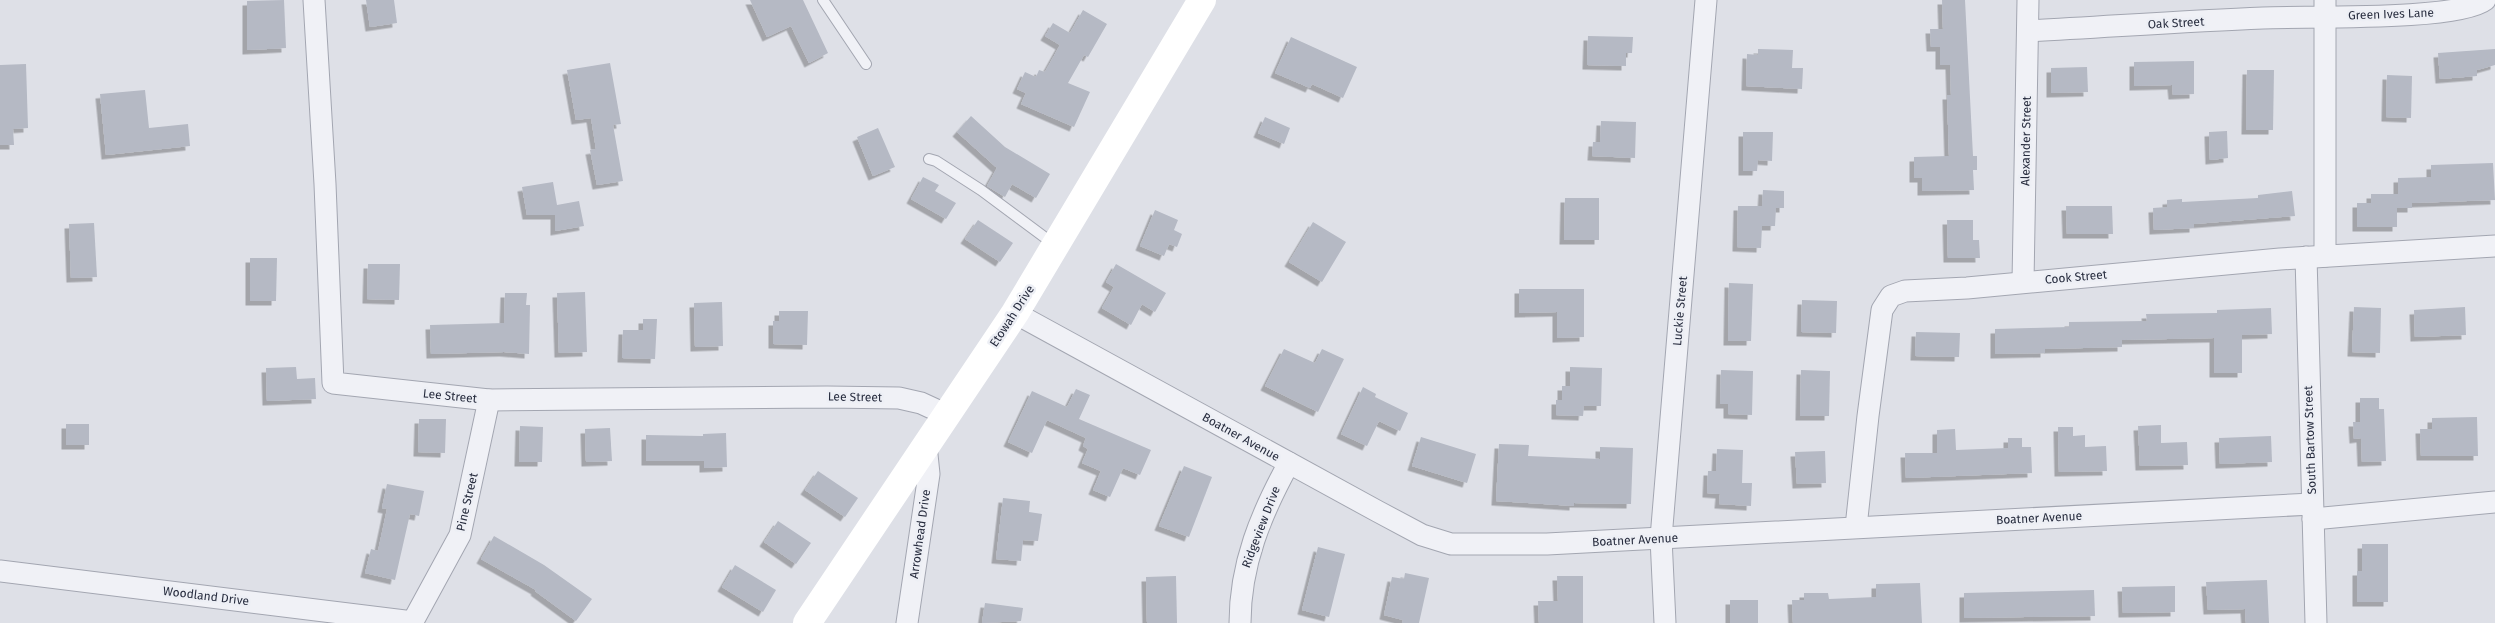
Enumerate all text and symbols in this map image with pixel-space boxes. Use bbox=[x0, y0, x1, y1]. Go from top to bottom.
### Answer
street label: Green Ives Lane bbox=[2348, 6, 2434, 22]
street label: Oak Street bbox=[2147, 14, 2205, 31]
street label: Alexander Street bbox=[2018, 95, 2034, 186]
street label: Cook Street bbox=[2044, 267, 2108, 287]
street label: Luckie Street bbox=[1670, 275, 1690, 347]
street label: Etowah Drive bbox=[987, 283, 1037, 349]
street label: South Bartow Street bbox=[2301, 385, 2319, 495]
street label: Lee Street bbox=[422, 386, 478, 406]
street label: Lee Street bbox=[828, 390, 883, 404]
street label: Boatner Avenue bbox=[1200, 410, 1282, 464]
street label: Pine Street bbox=[453, 471, 481, 533]
street label: Ridgeview Drive bbox=[1239, 484, 1283, 570]
street label: Arrowhead Drive bbox=[907, 489, 933, 579]
street label: Boatner Avenue bbox=[1996, 509, 2082, 527]
street label: Boatner Avenue bbox=[1592, 531, 1678, 549]
street label: Woodland Drive bbox=[162, 584, 250, 608]

